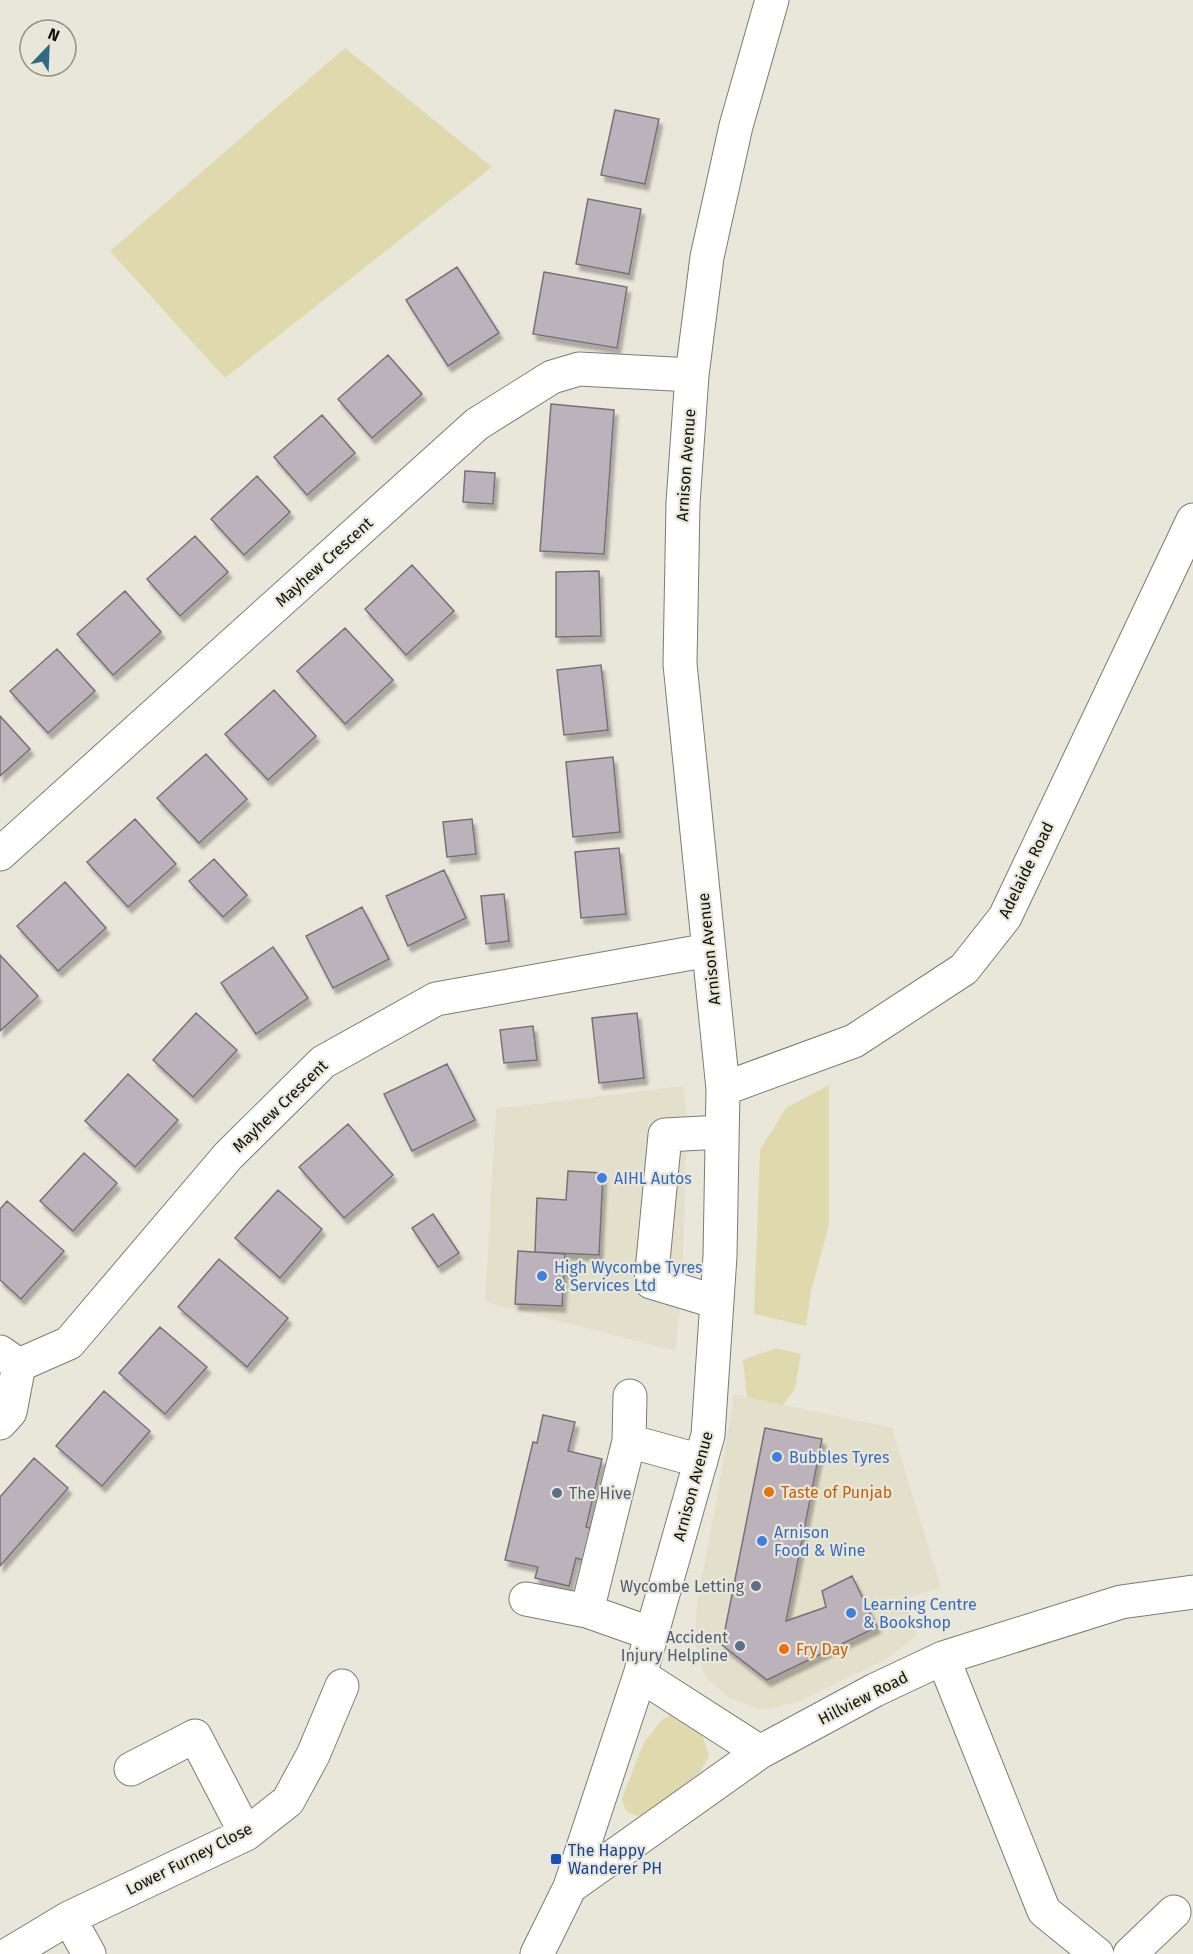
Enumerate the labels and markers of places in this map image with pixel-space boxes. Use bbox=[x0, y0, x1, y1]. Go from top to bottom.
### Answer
place label: AIHL Autos bbox=[614, 1169, 692, 1188]
marker: AIHL Autos bbox=[595, 1171, 609, 1185]
place label: High Wycombe Tyres & Services Ltd bbox=[554, 1258, 703, 1295]
marker: High Wycombe Tyres & Services Ltd bbox=[535, 1269, 549, 1283]
place label: Bubbles Tyres bbox=[789, 1448, 889, 1467]
marker: Bubbles Tyres bbox=[770, 1450, 784, 1464]
place label: Taste of Punjab bbox=[781, 1483, 892, 1502]
place label: The Hive bbox=[569, 1484, 632, 1503]
marker: Taste of Punjab bbox=[762, 1485, 776, 1499]
marker: The Hive bbox=[550, 1486, 564, 1500]
place label: Arnison Food & Wine bbox=[774, 1523, 866, 1560]
marker: Arnison Food & Wine bbox=[755, 1534, 769, 1548]
place label: Wycombe Letting bbox=[620, 1577, 745, 1596]
marker: Wycombe Letting bbox=[749, 1579, 763, 1593]
place label: Learning Centre & Bookshop bbox=[863, 1595, 977, 1632]
marker: Learning Centre & Bookshop bbox=[844, 1606, 858, 1620]
place label: Accident Injury Helpline bbox=[621, 1628, 728, 1665]
marker: Accident Injury Helpline bbox=[733, 1639, 747, 1653]
place label: Fry Day bbox=[796, 1640, 848, 1659]
marker: Fry Day bbox=[777, 1642, 791, 1656]
place label: The Happy Wanderer PH bbox=[568, 1841, 662, 1878]
marker: The Happy Wanderer PH bbox=[549, 1852, 563, 1866]

